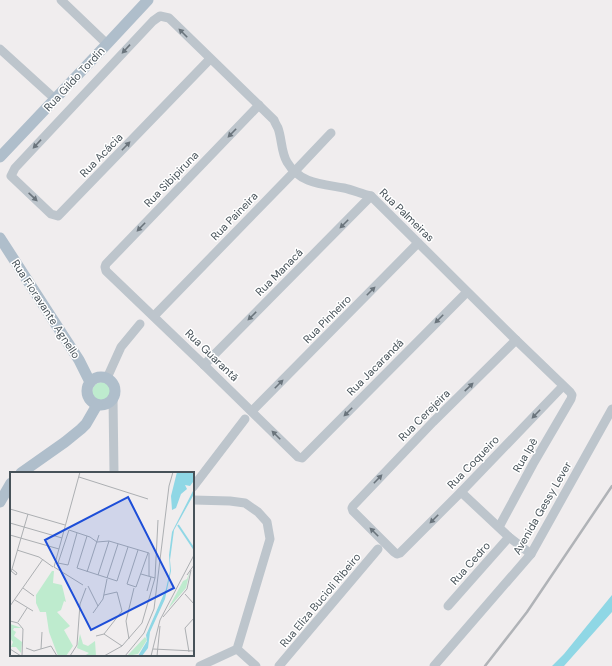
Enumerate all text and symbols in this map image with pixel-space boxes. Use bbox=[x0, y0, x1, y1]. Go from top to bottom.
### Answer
one-way arrow bbox=[178, 28, 188, 38]
street label: Rua Gildo Tordin bbox=[41, 44, 107, 114]
one-way arrow bbox=[121, 44, 131, 54]
one-way arrow bbox=[227, 128, 237, 138]
street label: Rua Acácia bbox=[77, 130, 125, 180]
one-way arrow bbox=[32, 139, 42, 149]
one-way arrow bbox=[121, 141, 131, 151]
street label: Rua Sibipiruna bbox=[141, 148, 201, 210]
street label: Rua Palmeiras bbox=[377, 185, 437, 245]
street label: Rua Paineira bbox=[208, 189, 260, 243]
one-way arrow bbox=[28, 192, 38, 202]
one-way arrow bbox=[339, 219, 348, 229]
one-way arrow bbox=[137, 222, 146, 232]
street label: Rua Manacá bbox=[252, 245, 306, 299]
street label: Rua Fioravante Agnello bbox=[9, 257, 83, 361]
one-way arrow bbox=[366, 286, 376, 296]
street label: Rua Pinheiro bbox=[300, 292, 354, 346]
one-way arrow bbox=[247, 311, 257, 321]
one-way arrow bbox=[435, 314, 444, 324]
street label: Rua Guarantã bbox=[182, 326, 242, 384]
street label: Rua Jacarandá bbox=[344, 336, 406, 398]
one-way arrow bbox=[275, 379, 284, 389]
one-way arrow bbox=[464, 382, 474, 391]
street label: Rua Cerejeira bbox=[395, 386, 453, 444]
one-way arrow bbox=[343, 407, 353, 416]
one-way arrow bbox=[532, 409, 541, 419]
one-way arrow bbox=[271, 430, 281, 440]
street label: Rua Coqueiro bbox=[444, 432, 502, 492]
street label: Rua Ipê bbox=[510, 435, 540, 475]
street label: Avenida Gessy Lever bbox=[510, 459, 574, 557]
inset map bbox=[10, 472, 194, 656]
one-way arrow bbox=[373, 474, 383, 484]
one-way arrow bbox=[429, 514, 439, 524]
one-way arrow bbox=[369, 527, 379, 537]
street label: Rua Cedro bbox=[447, 539, 493, 587]
street label: Rua Eliza Bucioli Ribeiro bbox=[276, 550, 364, 650]

